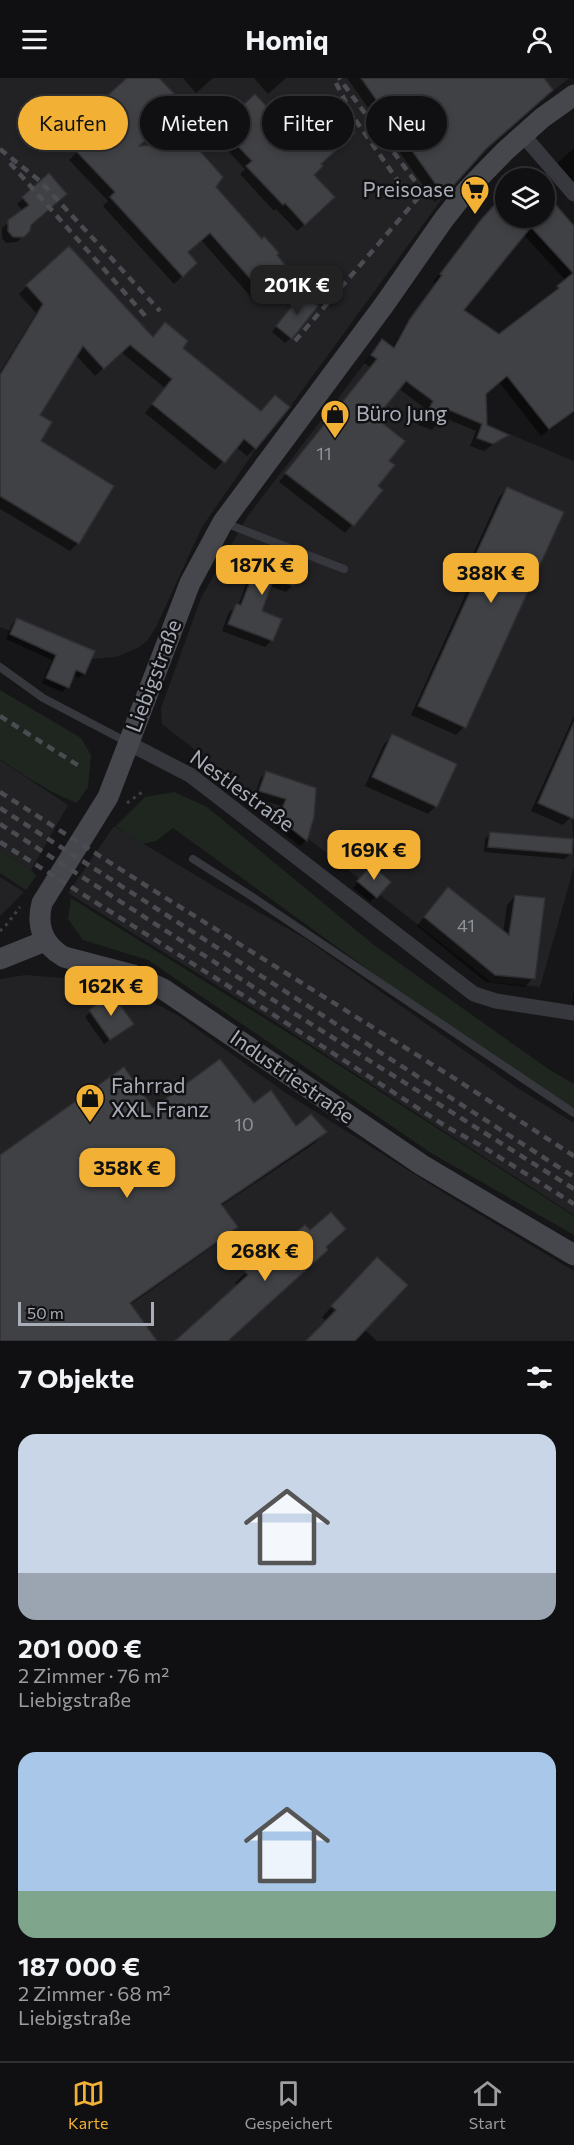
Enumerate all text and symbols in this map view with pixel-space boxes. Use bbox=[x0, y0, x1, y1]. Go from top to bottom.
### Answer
icon: menu bbox=[18, 23, 51, 56]
text: Homiq bbox=[245, 23, 329, 56]
icon: person bbox=[523, 23, 556, 56]
chip: Kaufen bbox=[18, 96, 128, 150]
chip: Mieten bbox=[140, 96, 250, 150]
chip: Filter bbox=[262, 96, 354, 150]
chip: Neu bbox=[366, 96, 447, 150]
map controls bbox=[495, 168, 555, 228]
button: layers bbox=[495, 168, 555, 228]
supermarket icon: Preisoase bbox=[459, 174, 491, 216]
place label: Preisoase bbox=[363, 176, 454, 201]
pin: 201K € bbox=[248, 265, 346, 316]
text: 201K € bbox=[264, 272, 330, 296]
shop icon: Büro Jung bbox=[319, 398, 351, 440]
place label: Büro Jung bbox=[356, 400, 447, 425]
house number: 11 bbox=[316, 442, 332, 464]
pin: 187K € bbox=[213, 545, 311, 596]
text: 187K € bbox=[230, 552, 294, 576]
pin: 388K € bbox=[442, 553, 540, 604]
text: 388K € bbox=[457, 560, 525, 584]
street label: Liebigstraße bbox=[120, 616, 186, 735]
street label: Nestlestraße bbox=[186, 744, 300, 836]
pin: 169K € bbox=[325, 830, 423, 881]
text: 169K € bbox=[341, 837, 407, 861]
house number: 41 bbox=[457, 914, 475, 936]
pin: 162K € bbox=[62, 966, 160, 1017]
text: 162K € bbox=[79, 973, 143, 997]
street label: Industriestraße bbox=[226, 1024, 360, 1128]
place label: Fahrrad XXL Franz bbox=[111, 1072, 209, 1121]
shop icon: Fahrrad XXL Franz bbox=[74, 1082, 106, 1124]
house number: 10 bbox=[234, 1113, 254, 1135]
pin: 358K € bbox=[78, 1148, 176, 1199]
text: 358K € bbox=[93, 1155, 161, 1179]
pin: 268K € bbox=[216, 1231, 314, 1282]
text: 268K € bbox=[231, 1238, 299, 1262]
scale bar bbox=[18, 1299, 154, 1326]
text: 50 m bbox=[27, 1303, 64, 1322]
icon: filters bbox=[523, 1361, 556, 1394]
text: 7 Objekte bbox=[18, 1362, 134, 1393]
icon: home bbox=[233, 1473, 341, 1581]
text: 201 000 € bbox=[18, 1632, 142, 1663]
text: 2 Zimmer · 76 m² bbox=[18, 1663, 169, 1687]
text: Liebigstraße bbox=[18, 1687, 131, 1711]
icon: home bbox=[233, 1791, 341, 1899]
text: 187 000 € bbox=[18, 1950, 140, 1981]
text: 2 Zimmer · 68 m² bbox=[18, 1981, 171, 2005]
text: Liebigstraße bbox=[18, 2005, 131, 2029]
tab: Karte bbox=[68, 2077, 108, 2132]
tab: Gespeichert bbox=[245, 2077, 333, 2132]
tab: Start bbox=[469, 2077, 506, 2132]

